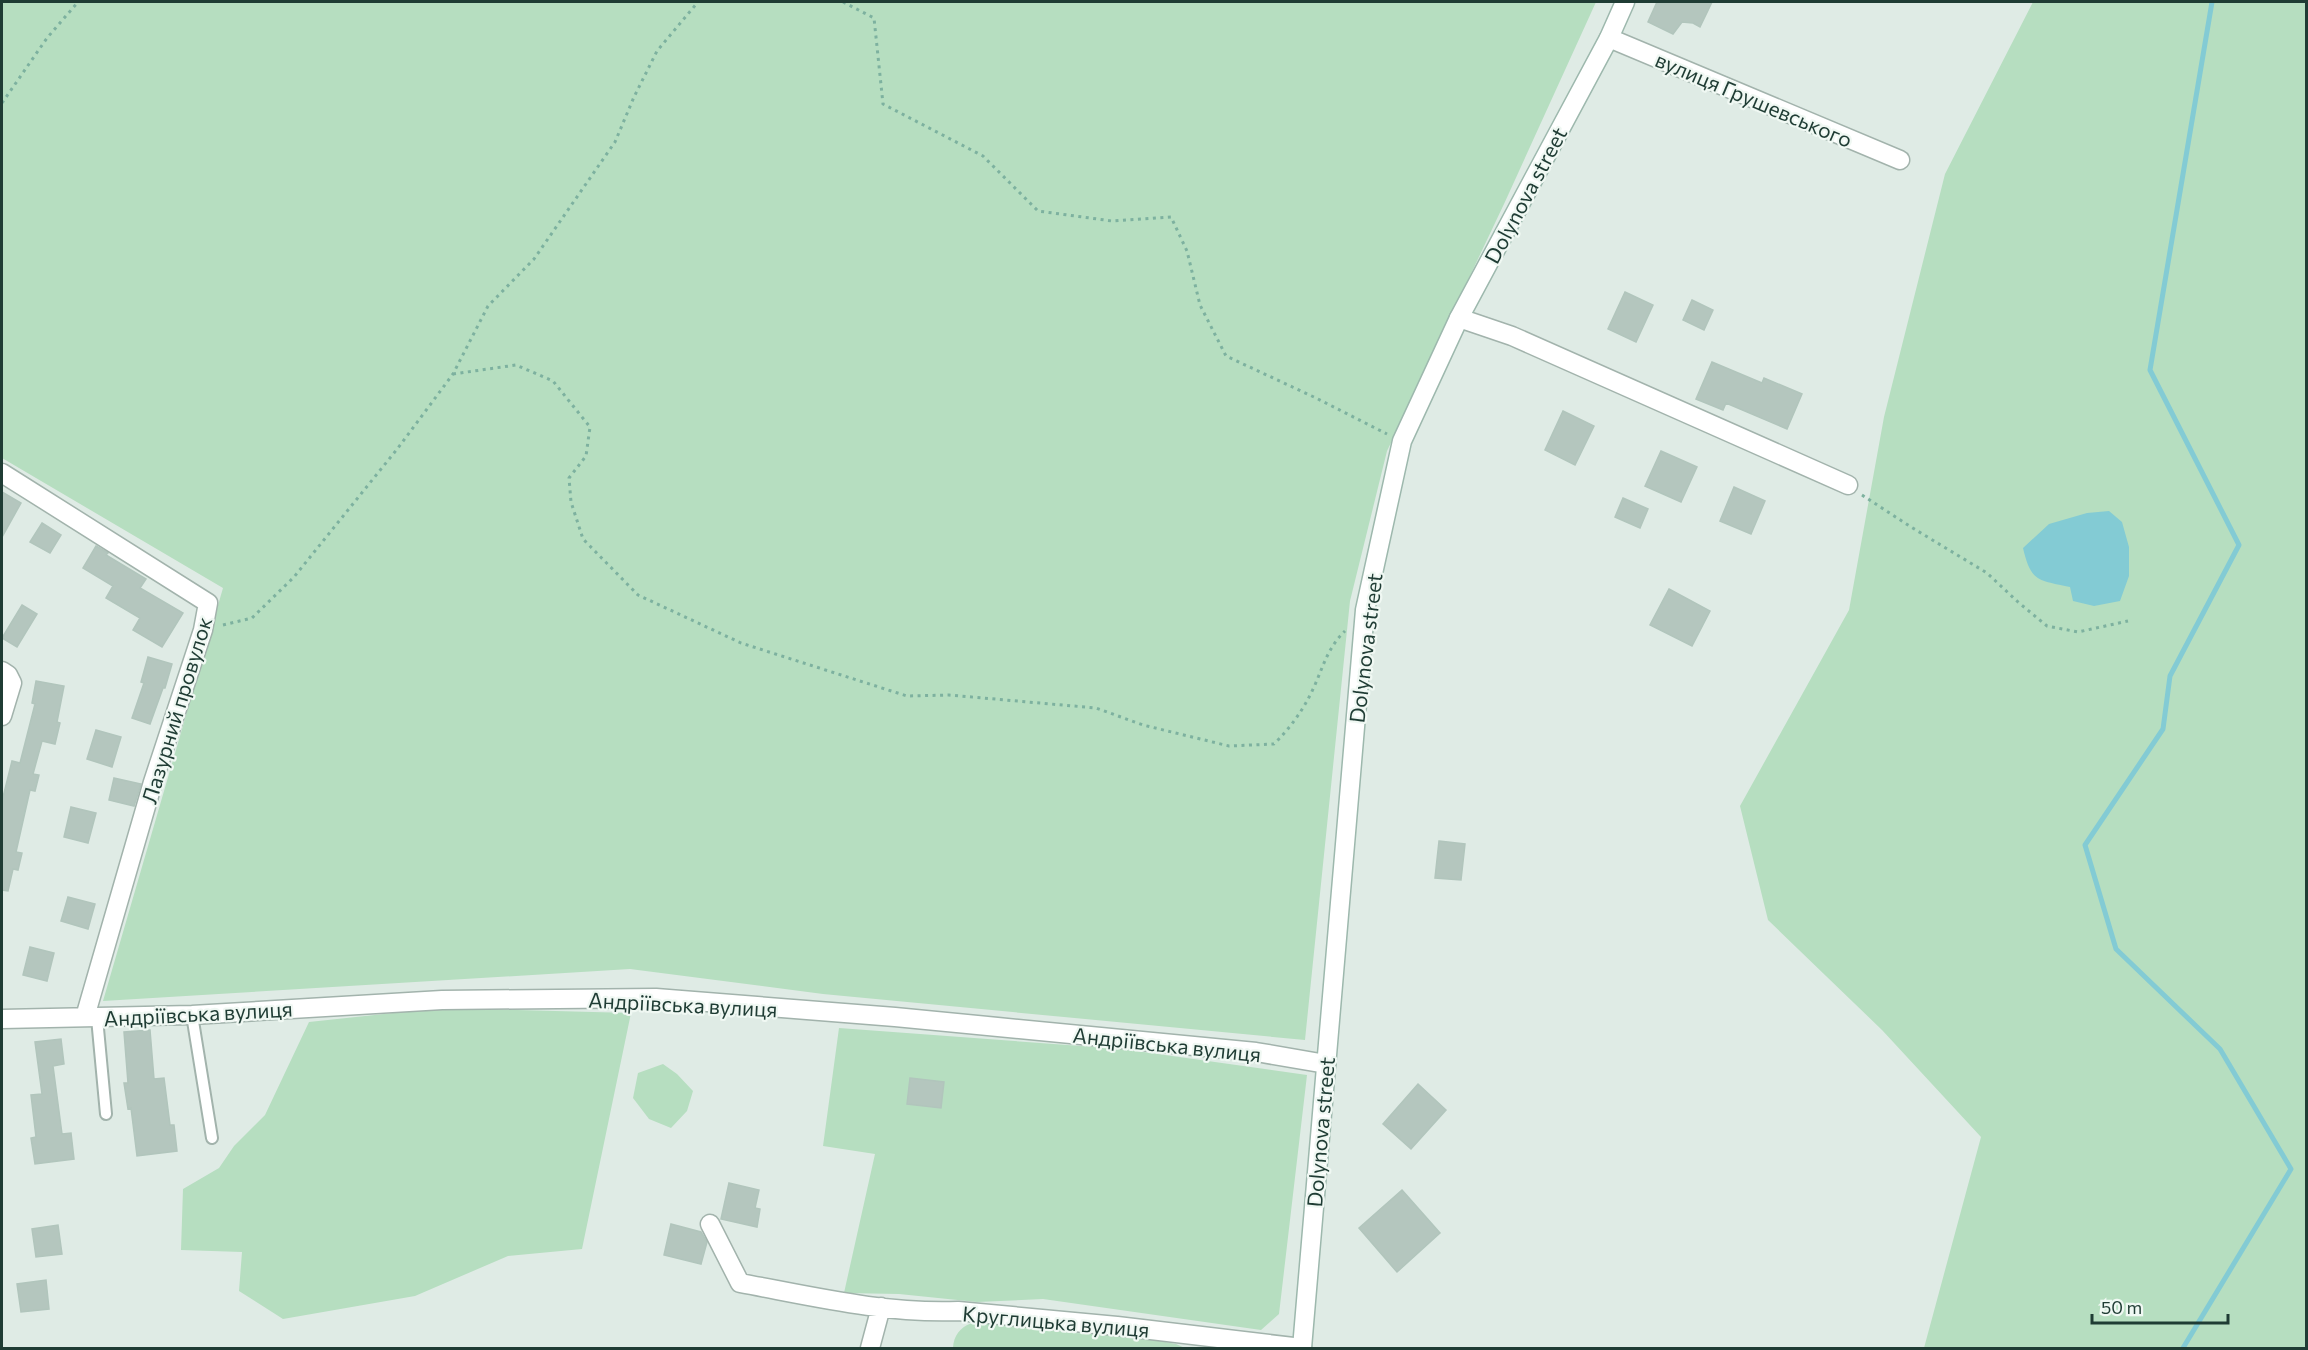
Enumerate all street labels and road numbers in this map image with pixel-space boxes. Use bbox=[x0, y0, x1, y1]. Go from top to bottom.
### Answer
street label: вулиця Грушевського bbox=[1652, 46, 1856, 152]
street label: Dolynova street bbox=[1479, 123, 1571, 267]
street label: Dolynova street bbox=[1343, 572, 1387, 724]
street label: Лазурний провулок bbox=[136, 614, 216, 806]
street label: Андріївська вулиця bbox=[588, 987, 778, 1021]
street label: Андріївська вулиця bbox=[103, 996, 293, 1030]
street label: Андріївська вулиця bbox=[1072, 1022, 1262, 1066]
street label: Dolynova street bbox=[1301, 1056, 1339, 1208]
street label: Круглицька вулиця bbox=[961, 1300, 1151, 1342]

